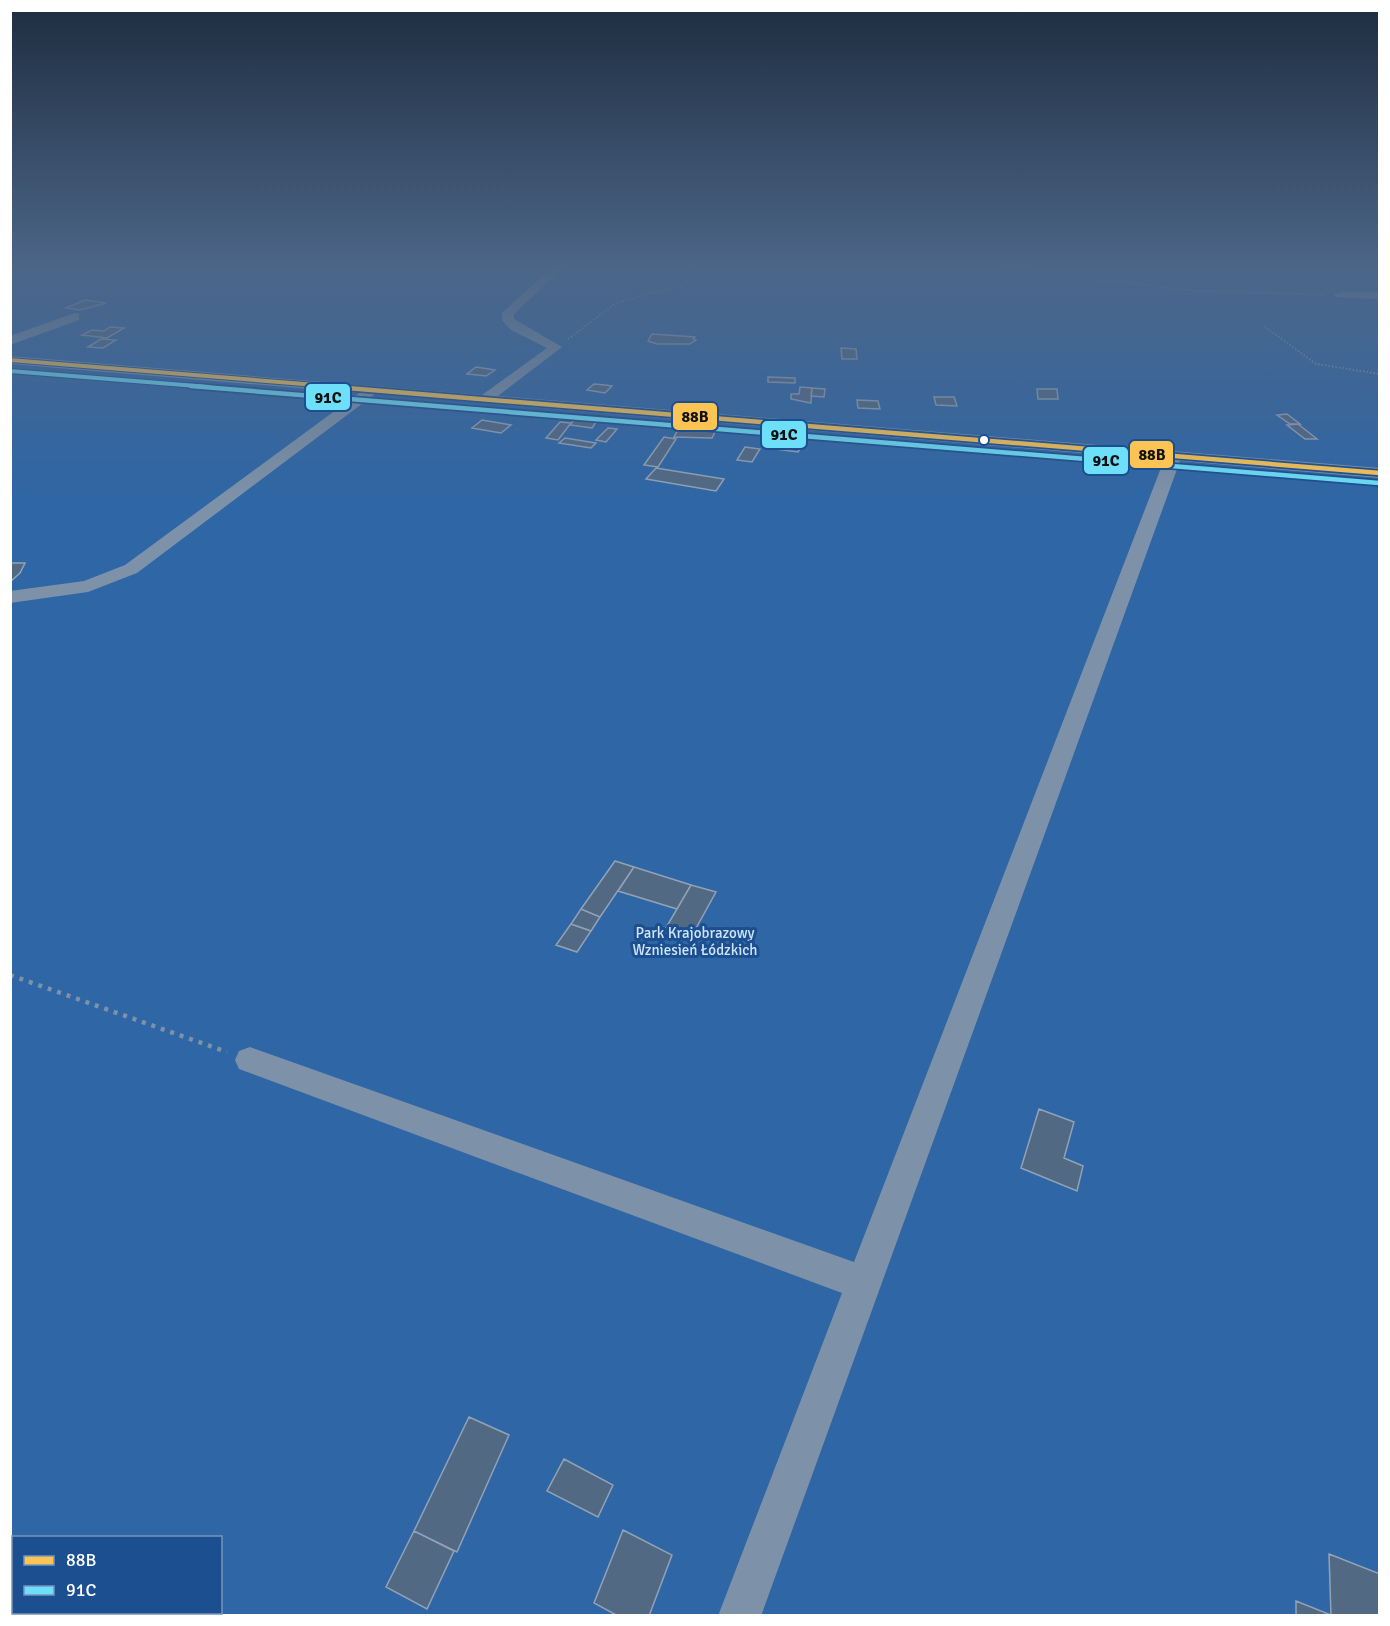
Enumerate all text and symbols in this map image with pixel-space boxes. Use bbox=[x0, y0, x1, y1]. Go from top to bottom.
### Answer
line badge: 91C bbox=[305, 383, 351, 411]
text: 91C bbox=[314, 388, 342, 408]
line badge: 88B bbox=[672, 402, 718, 431]
text: 88B bbox=[681, 407, 709, 427]
line badge: 91C bbox=[761, 420, 807, 449]
text: 91C bbox=[770, 425, 798, 445]
unlabelled marker bbox=[978, 434, 990, 446]
line badge: 88B bbox=[1129, 440, 1174, 469]
text: 88B bbox=[1138, 445, 1166, 465]
line badge: 91C bbox=[1083, 446, 1129, 475]
text: 91C bbox=[1092, 451, 1120, 471]
park label: Park Krajobrazowy Wzniesień Łódzkich bbox=[632, 924, 758, 959]
legend bbox=[12, 1536, 222, 1614]
text: 88B bbox=[66, 1549, 96, 1571]
text: 91C bbox=[66, 1579, 96, 1601]

